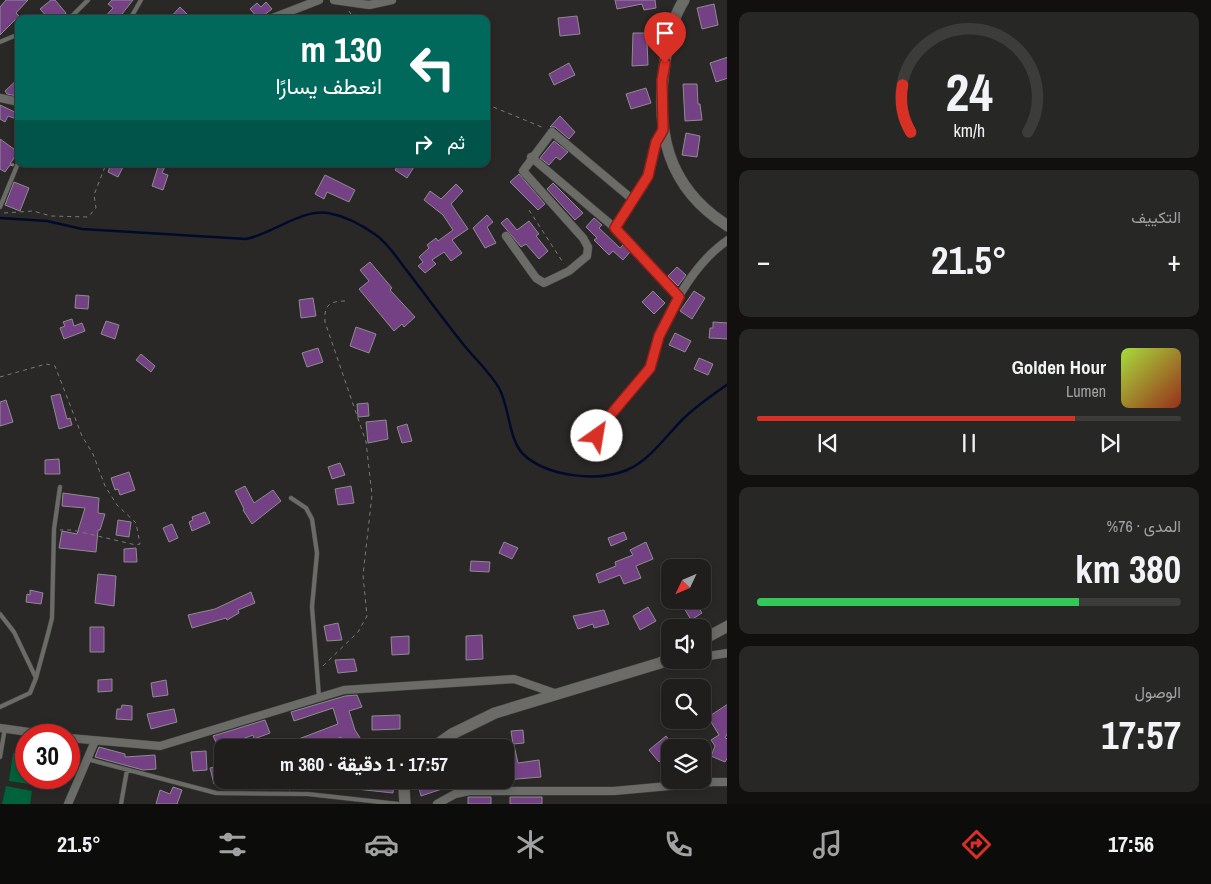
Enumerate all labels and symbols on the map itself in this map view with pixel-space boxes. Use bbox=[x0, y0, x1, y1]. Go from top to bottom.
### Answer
pin bbox=[644, 12, 686, 63]
position arrow bbox=[570, 409, 622, 461]
north arrow bbox=[661, 559, 711, 609]
speed limit sign: 30 bbox=[15, 724, 80, 789]

